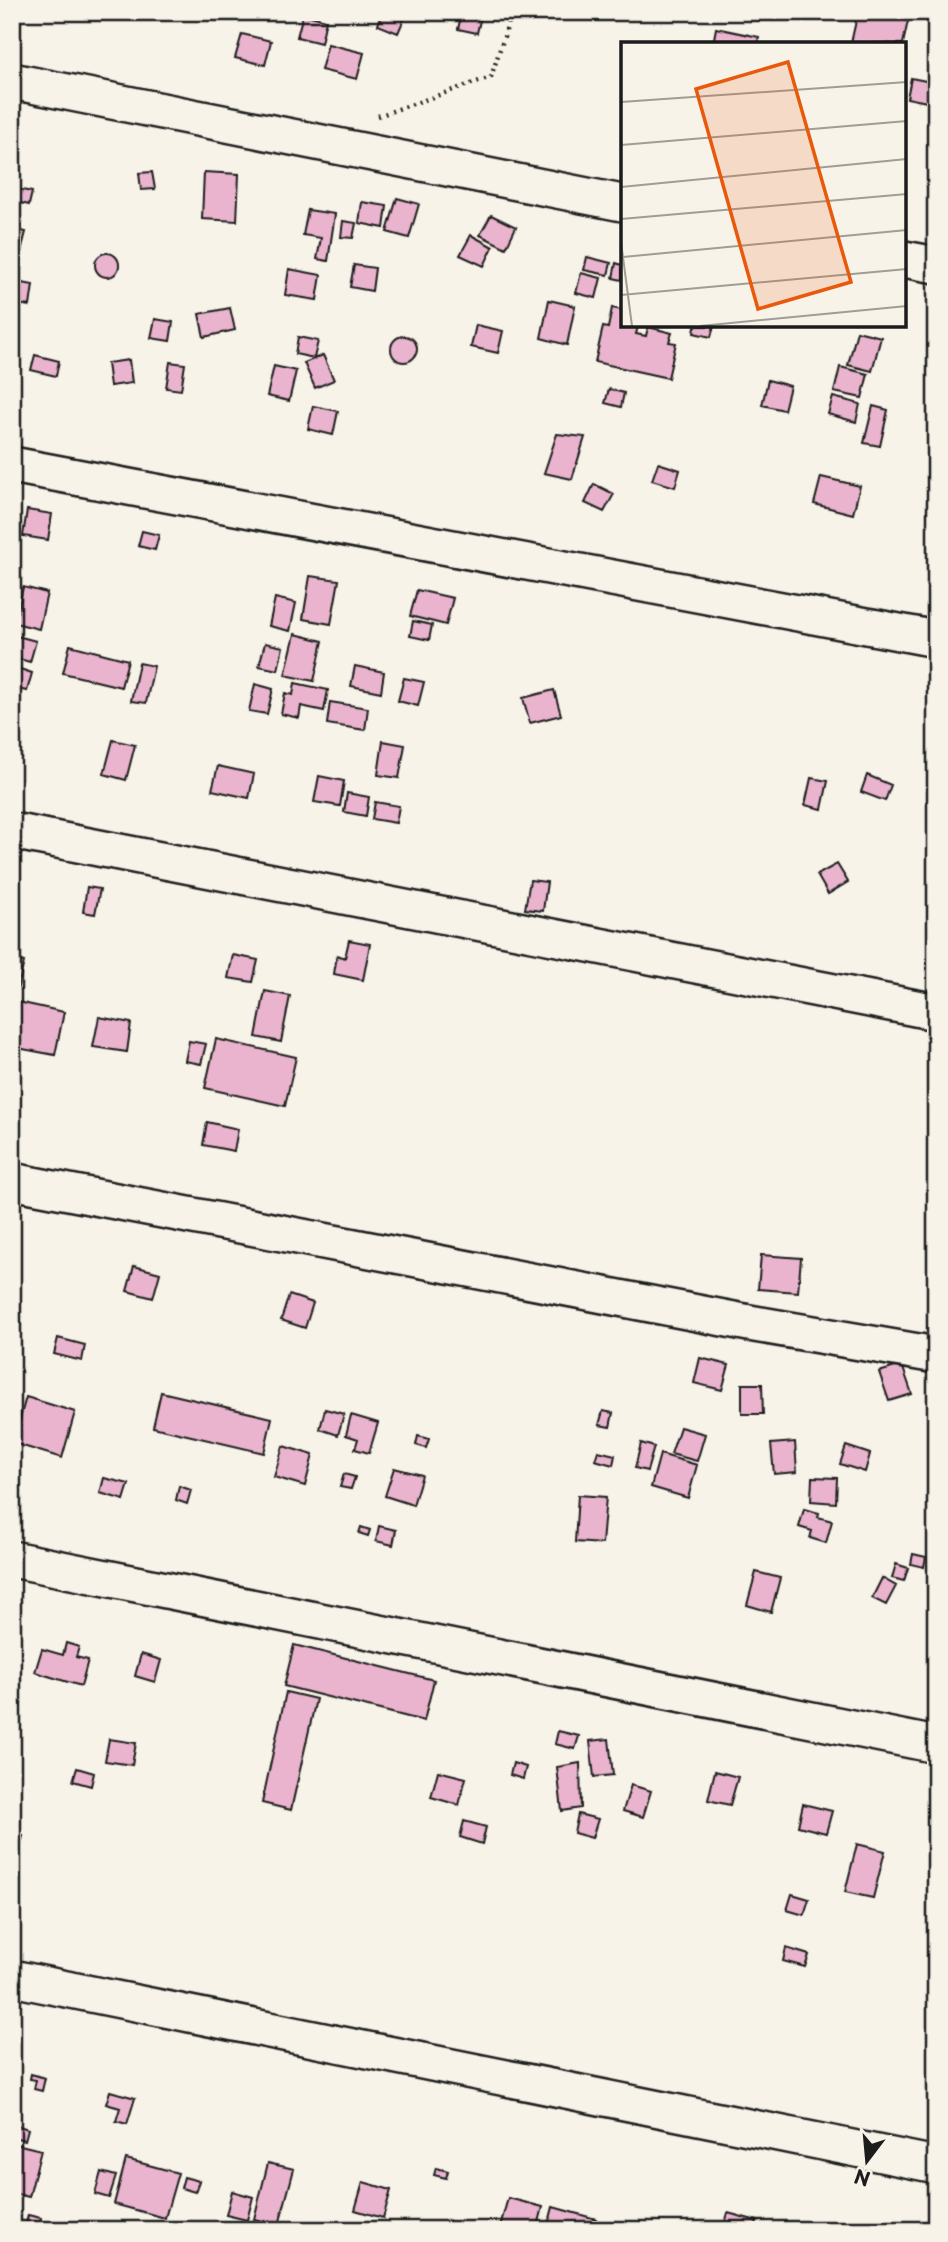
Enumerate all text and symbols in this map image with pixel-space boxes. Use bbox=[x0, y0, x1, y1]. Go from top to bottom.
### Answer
inset map bbox=[621, 42, 906, 327]
north arrow bbox=[832, 2126, 902, 2196]
text: N bbox=[851, 2163, 873, 2194]

